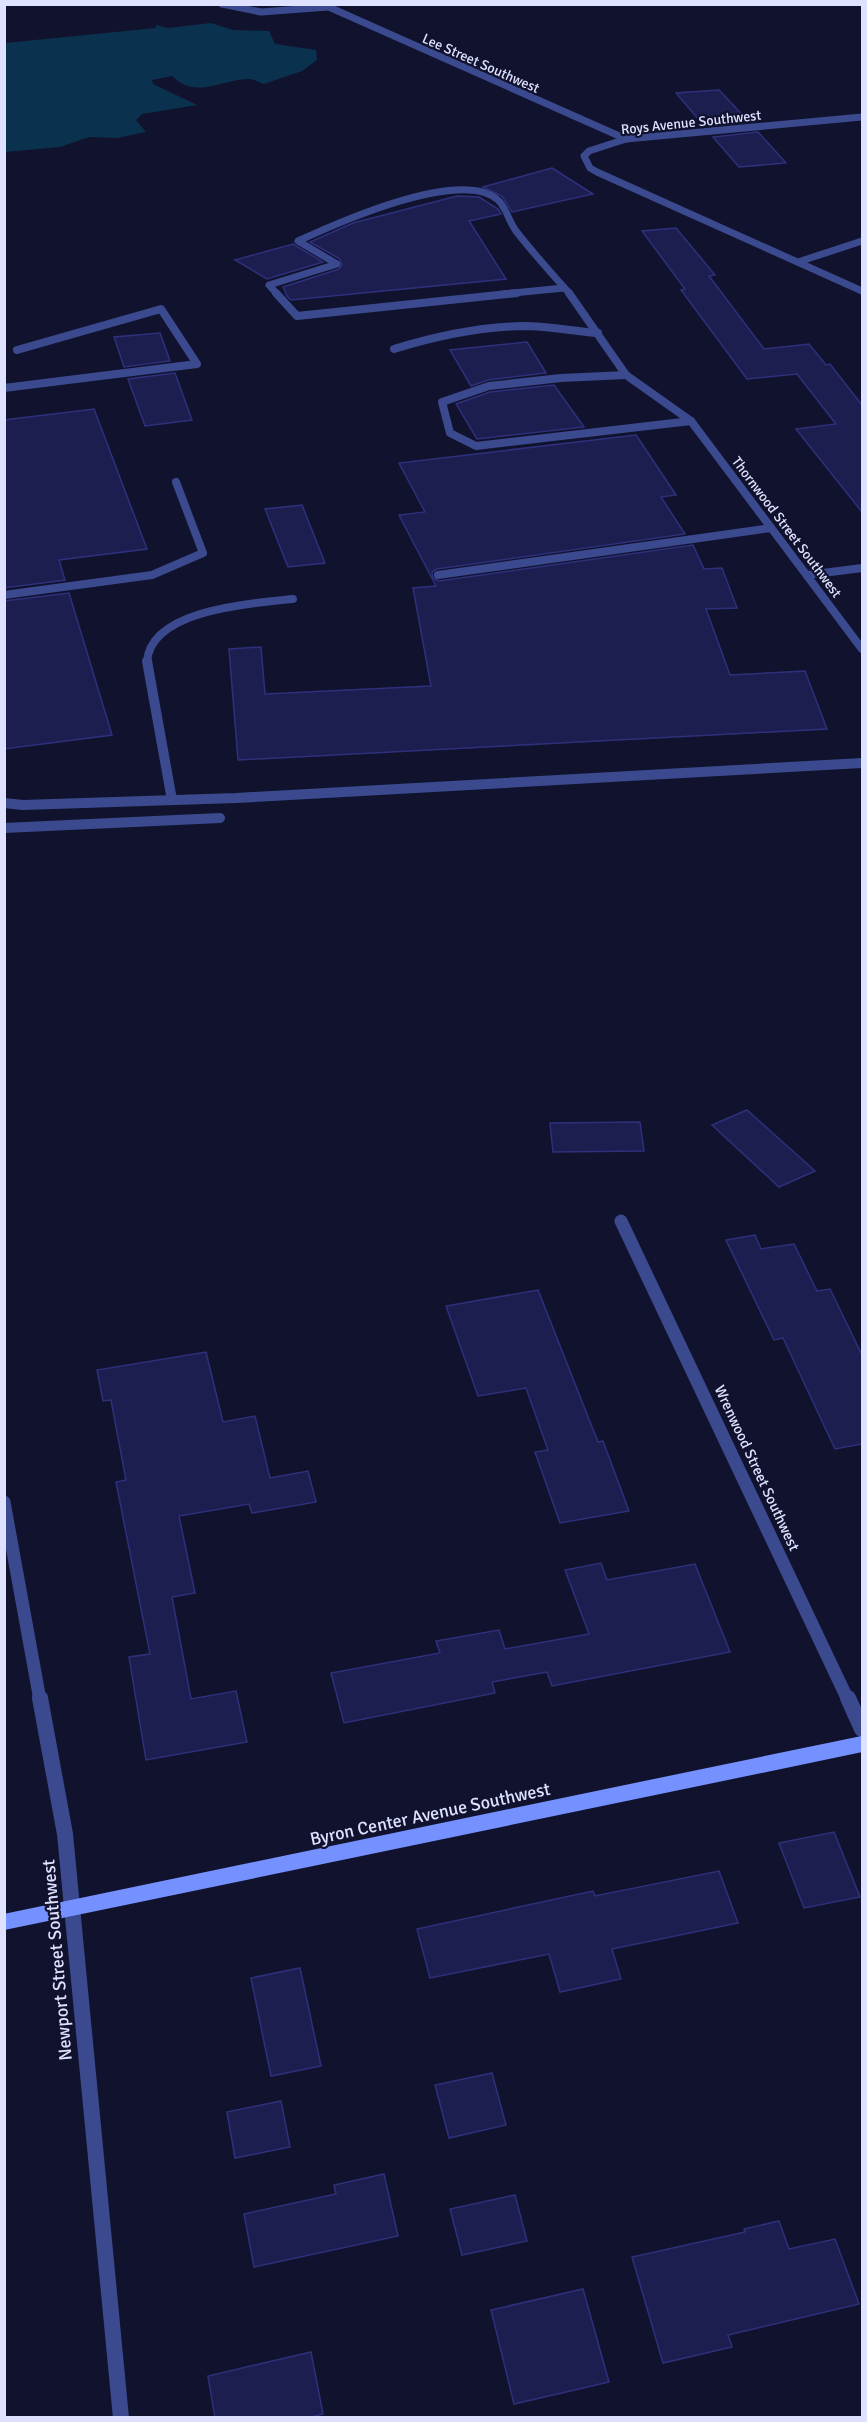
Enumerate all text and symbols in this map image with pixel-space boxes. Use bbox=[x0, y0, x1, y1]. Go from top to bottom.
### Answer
street label: Lee Street Southwest bbox=[420, 30, 542, 97]
street label: Roys Avenue Southwest bbox=[620, 107, 762, 138]
street label: Thornwood Street Southwest bbox=[728, 454, 845, 601]
street label: Wrenwood Street Southwest bbox=[711, 1382, 803, 1554]
street label: Byron Center Avenue Southwest bbox=[308, 1778, 552, 1850]
street label: Newport Street Southwest bbox=[37, 1858, 77, 2062]

